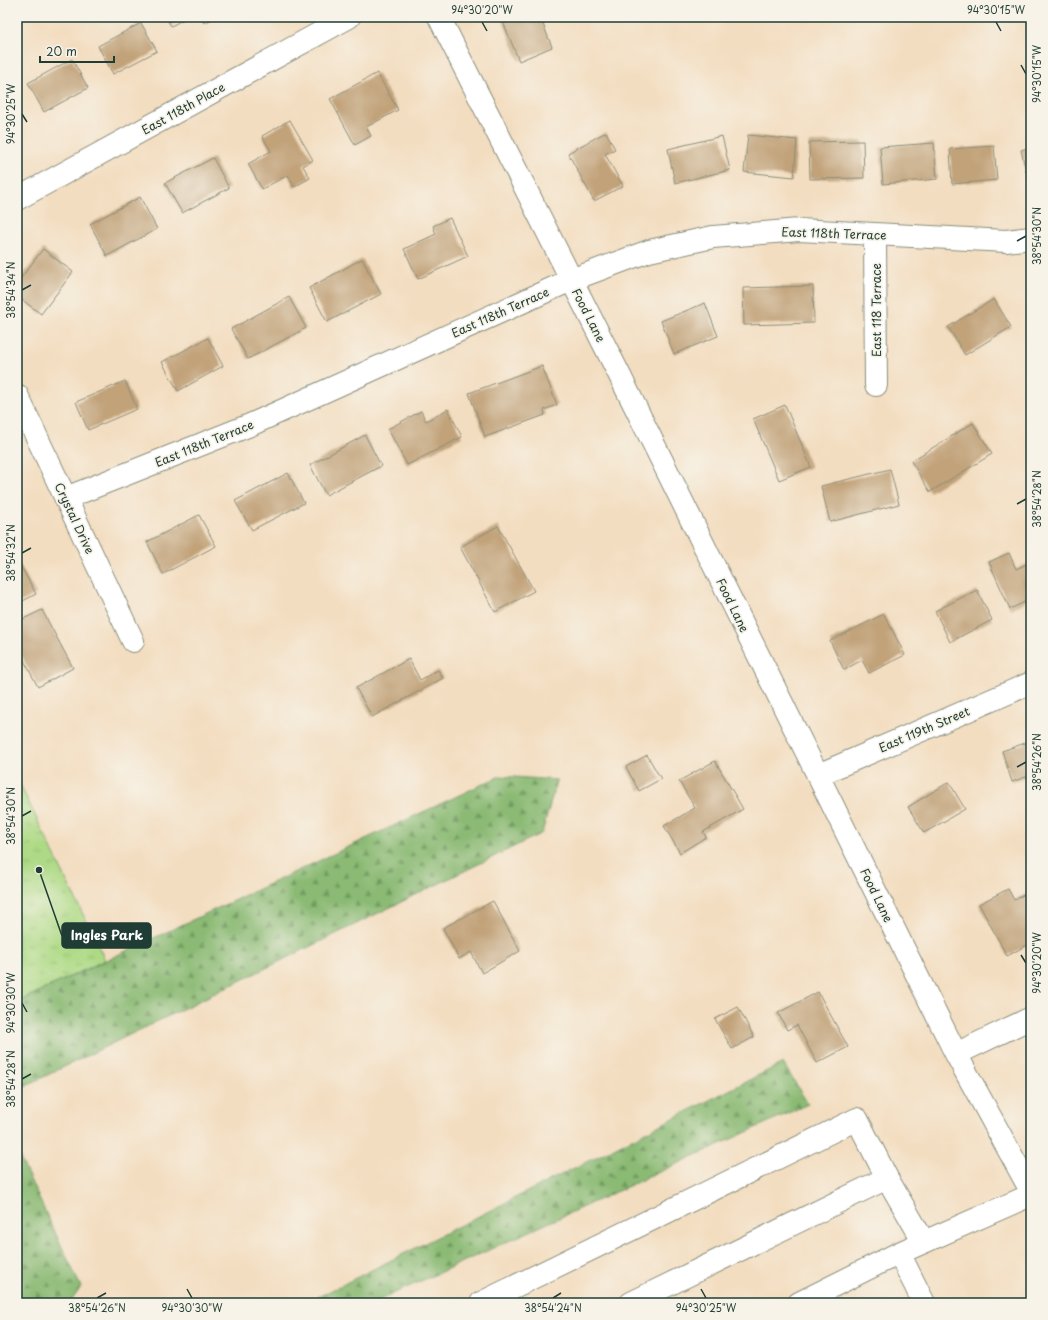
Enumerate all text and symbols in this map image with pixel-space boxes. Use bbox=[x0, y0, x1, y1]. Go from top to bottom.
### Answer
text: 94°30'20"W bbox=[451, 2, 513, 17]
text: 94°30'15"W bbox=[967, 2, 1026, 17]
scale bar bbox=[40, 38, 114, 64]
text: 20 m bbox=[46, 42, 77, 60]
text: 94°30'15"W bbox=[1029, 44, 1044, 103]
street label: East 118th Place bbox=[138, 78, 228, 138]
text: 94°30'25"W bbox=[3, 83, 18, 144]
text: 38°54'30"N bbox=[1029, 207, 1044, 265]
street label: East 118th Terrace bbox=[781, 222, 887, 244]
text: 38°54'34"N bbox=[3, 261, 18, 319]
street label: East 118 Terrace bbox=[867, 263, 885, 357]
street label: East 118th Terrace bbox=[448, 282, 552, 342]
street label: Food Lane bbox=[568, 285, 610, 345]
street label: East 118th Terrace bbox=[152, 415, 256, 471]
text: 38°54'28"N bbox=[1029, 470, 1044, 528]
street label: Crystal Drive bbox=[51, 479, 99, 557]
text: 38°54'32"N bbox=[3, 524, 18, 582]
street label: Food Lane bbox=[712, 575, 754, 635]
street label: East 119th Street bbox=[876, 702, 972, 756]
text: 38°54'26"N bbox=[1029, 733, 1044, 791]
text: 38°54'30"N bbox=[3, 787, 18, 845]
street label: Food Lane bbox=[856, 865, 898, 925]
callout: Ingles Park bbox=[62, 923, 151, 948]
text: Ingles Park bbox=[71, 925, 144, 944]
text: 94°30'20"W bbox=[1029, 932, 1044, 994]
text: 94°30'30"W bbox=[3, 972, 18, 1033]
text: 38°54'28"N bbox=[3, 1050, 18, 1108]
text: 38°54'26"N bbox=[68, 1300, 126, 1315]
text: 94°30'30"W bbox=[162, 1300, 223, 1315]
text: 38°54'24"N bbox=[524, 1300, 582, 1315]
text: 94°30'25"W bbox=[676, 1300, 737, 1315]

